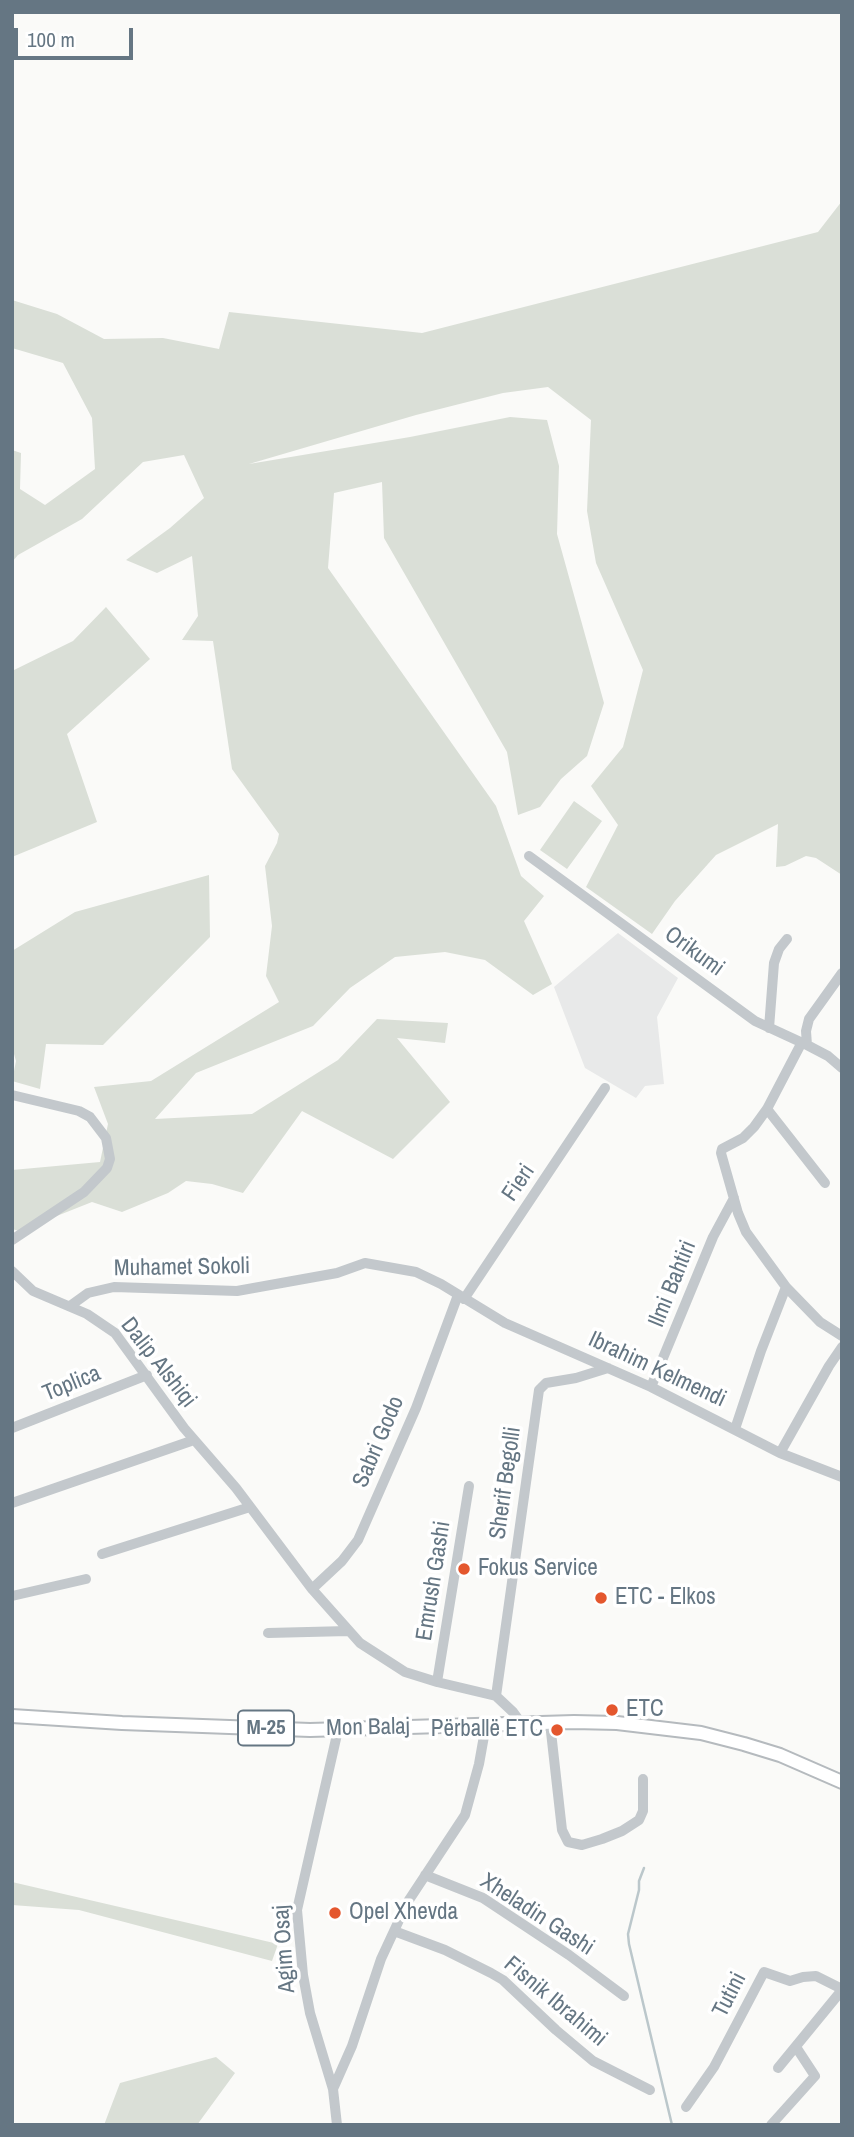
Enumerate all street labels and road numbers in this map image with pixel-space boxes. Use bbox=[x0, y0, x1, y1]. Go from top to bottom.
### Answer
street label: Orikumi bbox=[659, 921, 729, 983]
street label: Fieri bbox=[497, 1159, 541, 1207]
street label: Ilmi Bahtiri bbox=[643, 1237, 703, 1331]
street label: Muhamet Sokoli bbox=[114, 1253, 250, 1283]
street label: Dalip Alshiqi bbox=[114, 1312, 202, 1414]
street label: Ibrahim Kelmendi bbox=[584, 1326, 730, 1414]
street label: Toplica bbox=[39, 1360, 105, 1408]
street label: Sabri Godo bbox=[347, 1392, 411, 1492]
street label: Sherif Begolli bbox=[484, 1425, 528, 1541]
street label: Emrush Gashi bbox=[411, 1519, 457, 1643]
road number: M-25 bbox=[238, 1710, 294, 1746]
street label: Mon Balaj bbox=[326, 1713, 410, 1743]
street label: Xheladin Gashi bbox=[475, 1868, 599, 1962]
street label: Agim Osaj bbox=[268, 1904, 302, 1994]
street label: Fisnik Ibrahimi bbox=[498, 1951, 612, 2053]
street label: Tutini bbox=[707, 1968, 753, 2022]

